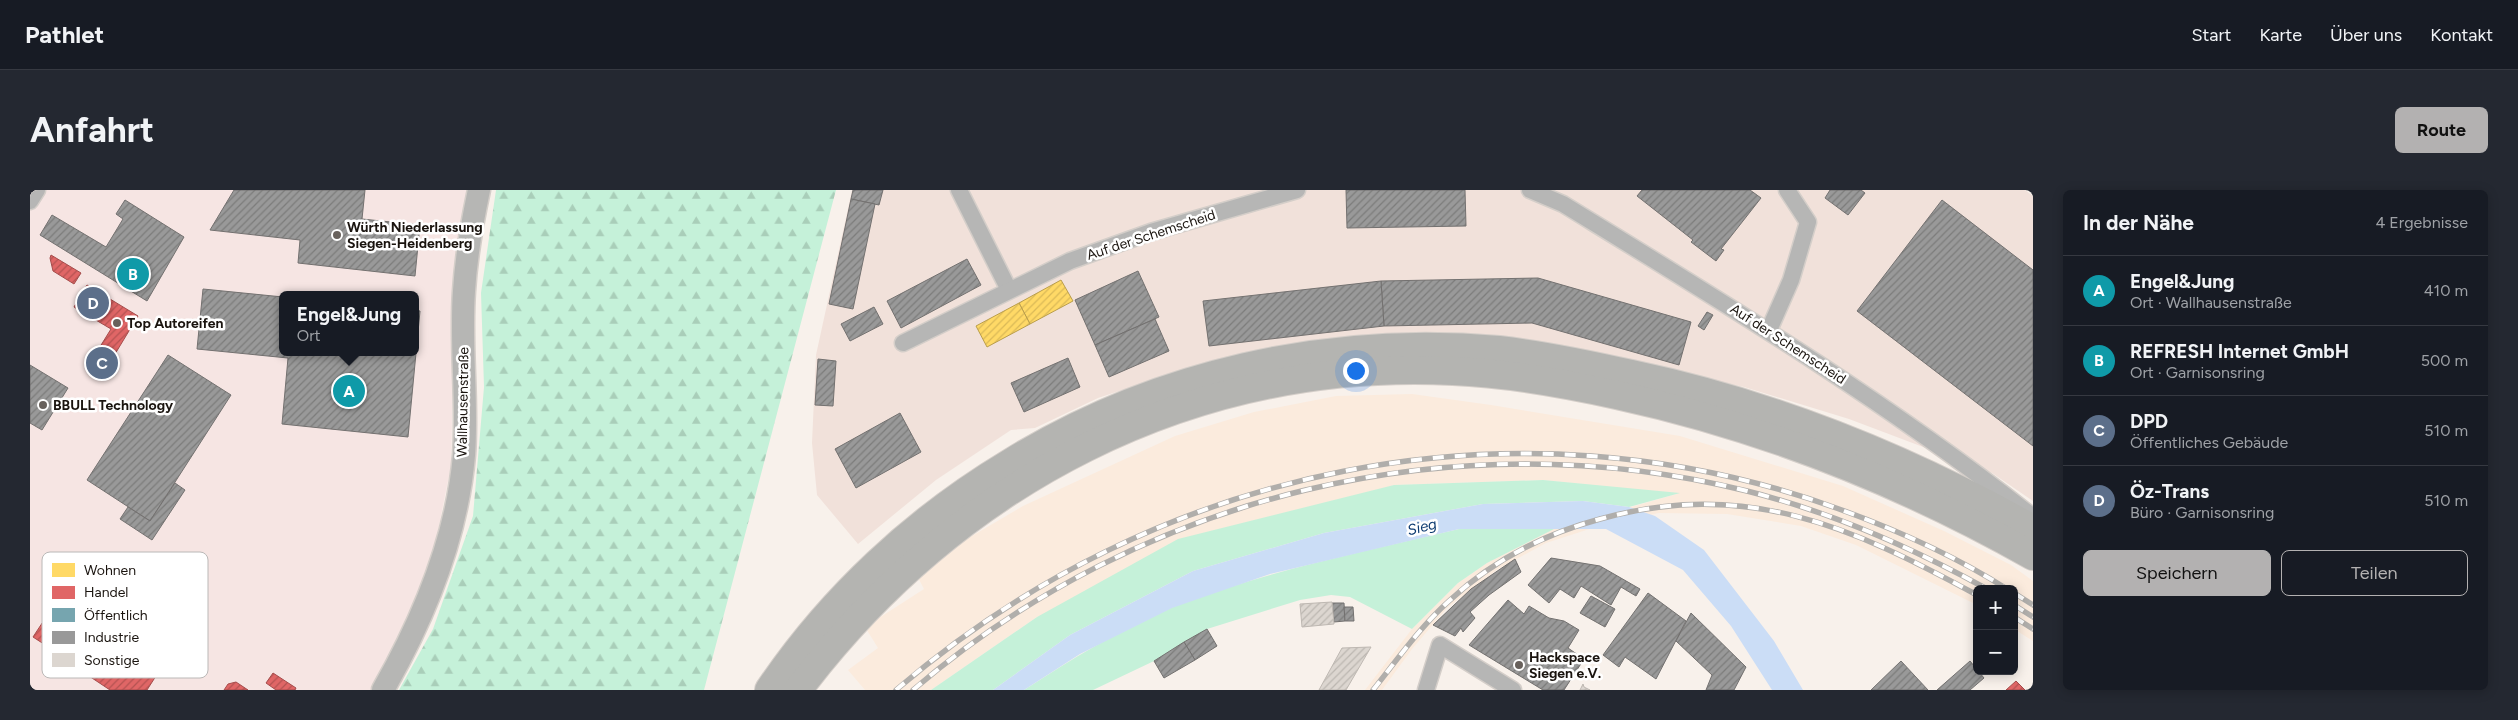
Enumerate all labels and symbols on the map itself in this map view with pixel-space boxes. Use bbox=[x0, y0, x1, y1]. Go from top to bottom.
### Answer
street label: Auf der Schemscheid bbox=[1084, 206, 1218, 264]
place label: Würth Niederlassung Siegen-Heidenberg bbox=[347, 219, 483, 252]
marker: Würth Niederlassung Siegen-Heidenberg bbox=[331, 229, 343, 241]
pin: B bbox=[117, 255, 149, 293]
pin: D bbox=[77, 284, 109, 322]
street label: Auf der Schemscheid bbox=[1727, 300, 1849, 388]
place label: Top Autoreifen bbox=[127, 315, 224, 332]
marker: Top Autoreifen bbox=[111, 317, 123, 329]
pin: C bbox=[86, 344, 118, 382]
street label: Wallhausenstraße bbox=[454, 346, 472, 457]
your location bbox=[1343, 358, 1369, 384]
pin: A bbox=[333, 372, 365, 410]
place label: BBULL Technology bbox=[53, 397, 174, 414]
marker: BBULL Technology bbox=[37, 399, 49, 411]
water label: Sieg bbox=[1405, 515, 1439, 539]
legend bbox=[42, 552, 208, 678]
text: Wohnen bbox=[84, 562, 136, 579]
text: Handel bbox=[84, 584, 128, 601]
text: Öffentlich bbox=[84, 607, 148, 624]
text: Industrie bbox=[84, 629, 139, 646]
place label: Hackspace Siegen e.V. bbox=[1529, 649, 1601, 682]
text: Sonstige bbox=[84, 652, 140, 669]
marker: Hackspace Siegen e.V. bbox=[1513, 659, 1525, 671]

